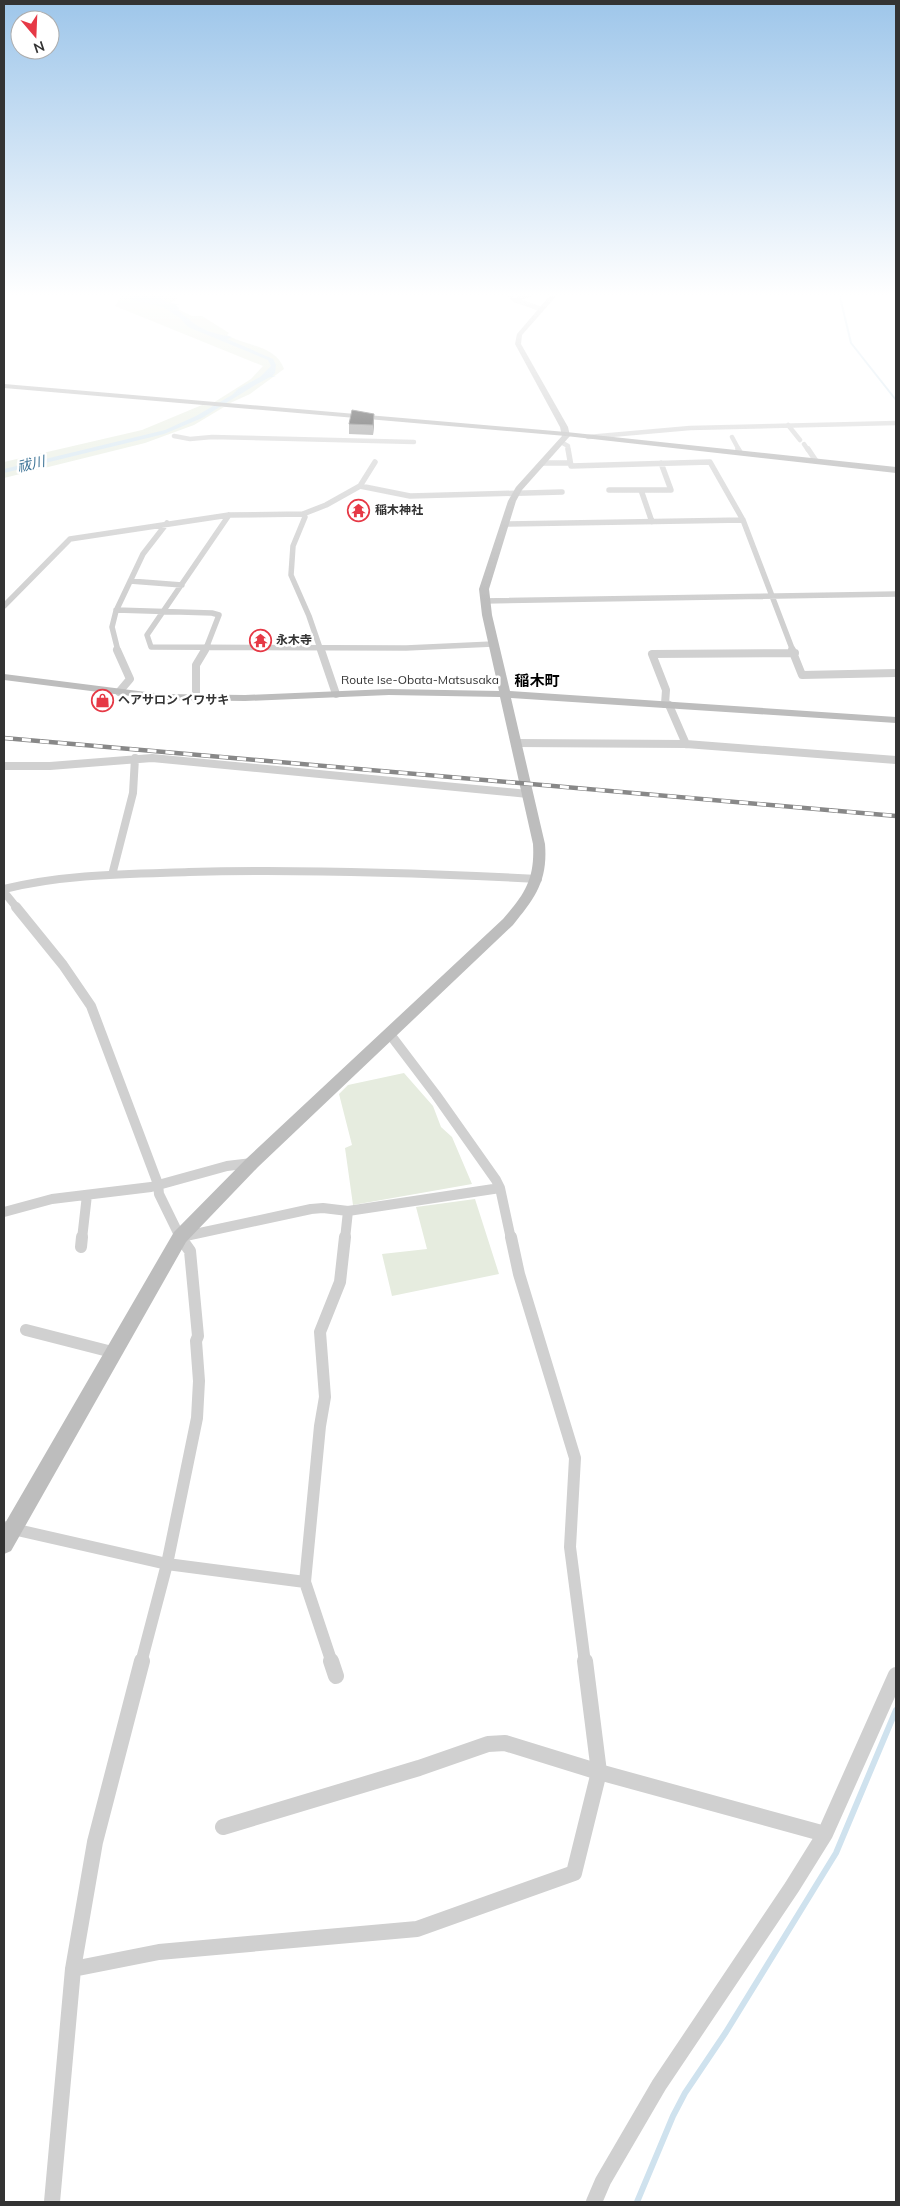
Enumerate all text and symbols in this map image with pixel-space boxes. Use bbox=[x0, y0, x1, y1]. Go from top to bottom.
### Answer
north arrow bbox=[10, 10, 60, 60]
text: N bbox=[31, 37, 47, 58]
water label: 祓川 bbox=[15, 452, 49, 476]
temple icon: 稲木神社 bbox=[347, 498, 371, 522]
place label: 稲木神社 bbox=[375, 502, 423, 517]
temple icon: 永木寺 bbox=[248, 628, 272, 652]
place label: 永木寺 bbox=[276, 632, 312, 647]
district label: 稲木町 bbox=[514, 671, 560, 690]
street label: Route Ise-Obata-Matsusaka bbox=[341, 672, 499, 687]
shop icon: ヘアサロン イワサキ bbox=[90, 688, 114, 712]
place label: ヘアサロン イワサキ bbox=[118, 692, 229, 707]

